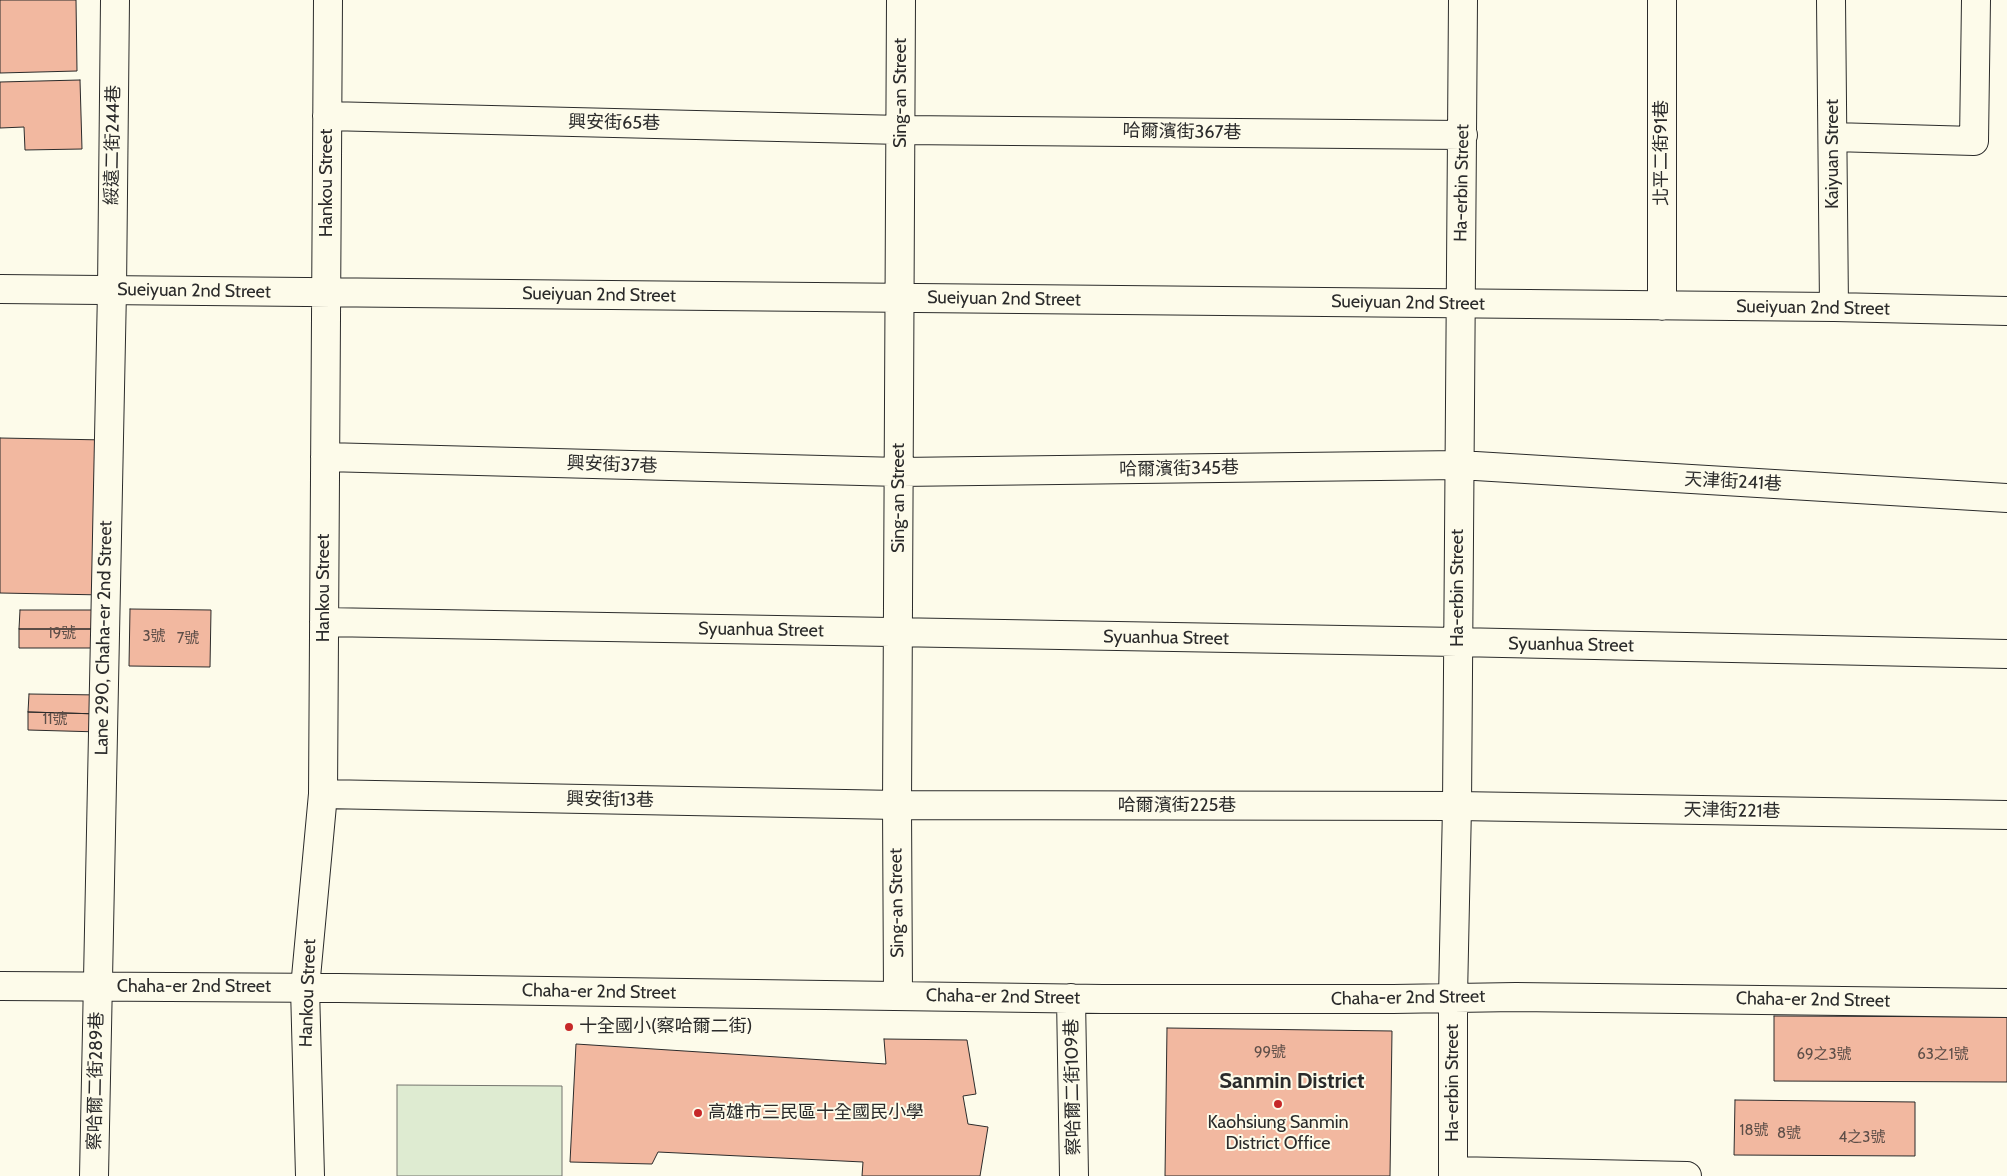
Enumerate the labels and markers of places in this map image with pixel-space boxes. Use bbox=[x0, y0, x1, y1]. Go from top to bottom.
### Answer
place label: 十全國小(察哈爾二街) bbox=[579, 1016, 752, 1038]
marker: 十全國小(察哈爾二街) bbox=[563, 1021, 575, 1033]
marker: Kaohsiung Sanmin District Office bbox=[1272, 1098, 1284, 1110]
place label: 高雄市三民區十全國民小學 bbox=[708, 1102, 924, 1124]
marker: 高雄市三民區十全國民小學 bbox=[692, 1107, 704, 1119]
place label: Kaohsiung Sanmin District Office bbox=[1207, 1112, 1349, 1154]

